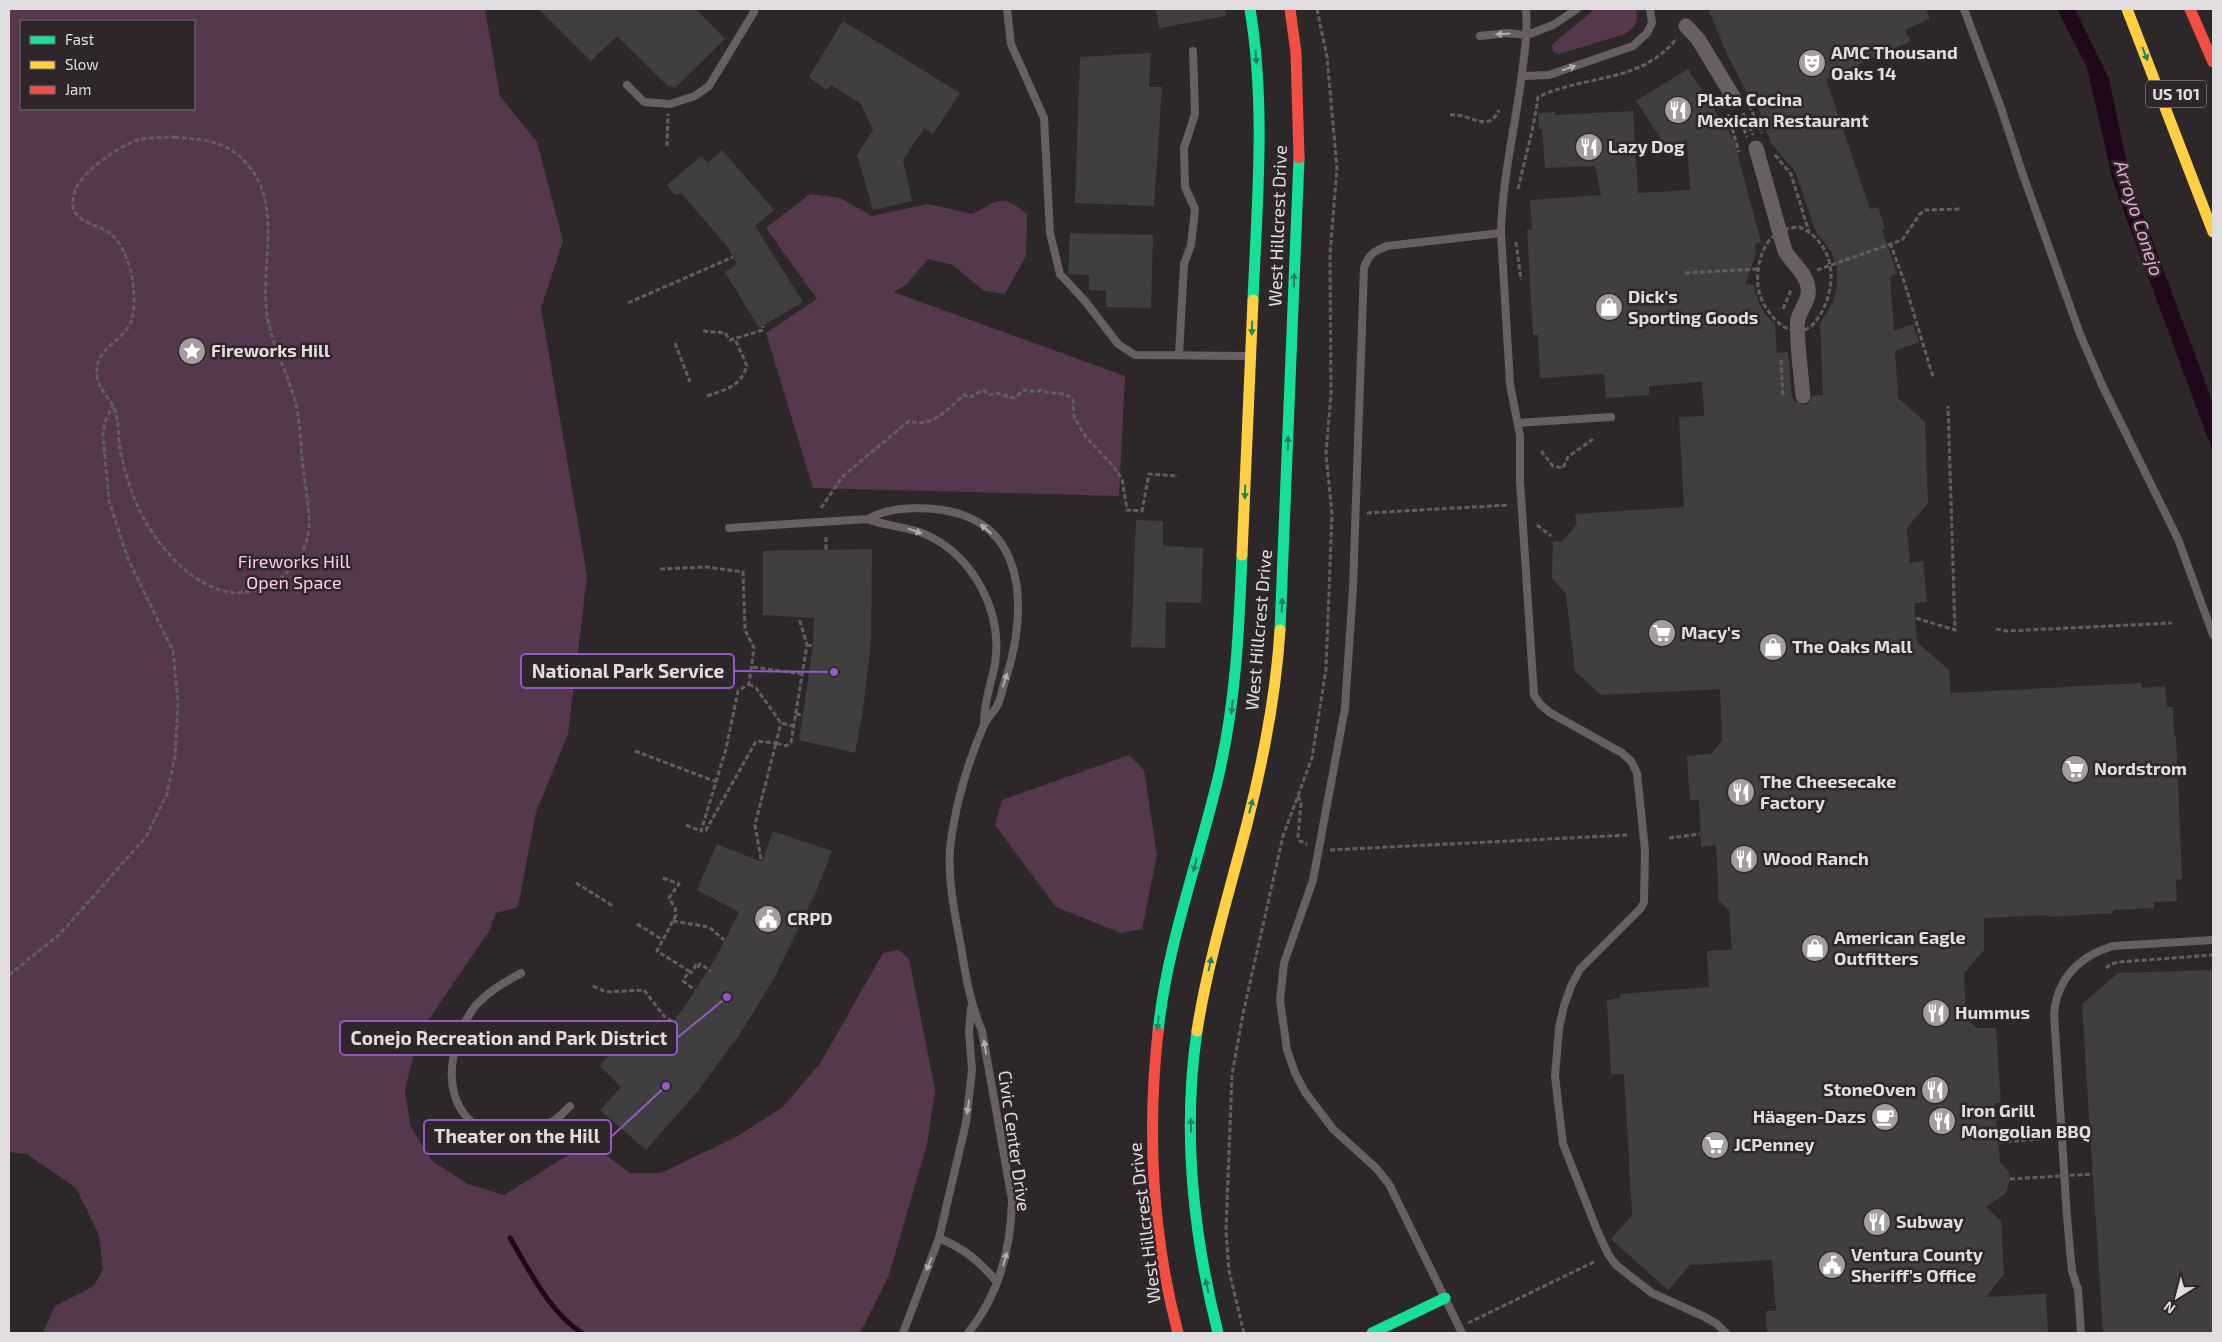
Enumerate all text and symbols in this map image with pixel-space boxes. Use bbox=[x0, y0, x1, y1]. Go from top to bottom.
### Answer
legend bbox=[20, 20, 195, 110]
text: Fast bbox=[65, 30, 95, 48]
one-way arrow bbox=[1495, 30, 1511, 38]
place label: AMC Thousand Oaks 14 bbox=[1831, 41, 1958, 84]
one-way arrow bbox=[2141, 47, 2149, 62]
theatre icon: AMC Thousand Oaks 14 bbox=[1797, 48, 1827, 78]
one-way arrow bbox=[1252, 49, 1260, 65]
text: Slow bbox=[65, 55, 99, 73]
one-way arrow bbox=[1562, 63, 1577, 71]
text: Jam bbox=[65, 80, 91, 98]
road number: US 101 bbox=[2146, 80, 2206, 108]
place label: Plata Cocina Mexican Restaurant bbox=[1697, 88, 1869, 131]
restaurant icon: Plata Cocina Mexican Restaurant bbox=[1663, 95, 1693, 125]
restaurant icon: Lazy Dog bbox=[1574, 132, 1604, 162]
place label: Lazy Dog bbox=[1608, 135, 1685, 157]
street label: West Hillcrest Drive bbox=[1263, 145, 1291, 307]
water label: Arroyo Conejo bbox=[2109, 156, 2169, 279]
one-way arrow bbox=[1290, 272, 1298, 288]
place label: Dick's Sporting Goods bbox=[1628, 285, 1758, 328]
shop icon: Dick's Sporting Goods bbox=[1594, 292, 1624, 322]
one-way arrow bbox=[1247, 321, 1255, 337]
place icon: Fireworks Hill bbox=[177, 336, 207, 366]
place label: Fireworks Hill bbox=[211, 339, 330, 361]
one-way arrow bbox=[1284, 434, 1292, 450]
one-way arrow bbox=[1241, 484, 1249, 500]
one-way arrow bbox=[980, 523, 992, 535]
one-way arrow bbox=[908, 528, 923, 535]
street label: West Hillcrest Drive bbox=[1240, 548, 1276, 711]
park label: Fireworks Hill Open Space bbox=[238, 550, 351, 593]
one-way arrow bbox=[1278, 597, 1286, 613]
supermarket icon: Macy's bbox=[1647, 618, 1677, 648]
place label: Macy's bbox=[1681, 621, 1740, 643]
shop icon: The Oaks Mall bbox=[1758, 632, 1788, 662]
place label: The Oaks Mall bbox=[1792, 635, 1912, 657]
callout: National Park Service bbox=[521, 654, 734, 688]
text: National Park Service bbox=[532, 659, 724, 682]
one-way arrow bbox=[1002, 672, 1010, 687]
one-way arrow bbox=[1228, 699, 1236, 715]
supermarket icon: Nordstrom bbox=[2060, 754, 2090, 784]
place label: Nordstrom bbox=[2094, 757, 2187, 779]
place label: The Cheesecake Factory bbox=[1760, 770, 1896, 813]
restaurant icon: The Cheesecake Factory bbox=[1726, 777, 1756, 807]
one-way arrow bbox=[1247, 799, 1255, 814]
restaurant icon: Wood Ranch bbox=[1729, 844, 1759, 874]
place label: Wood Ranch bbox=[1763, 847, 1869, 869]
one-way arrow bbox=[1191, 857, 1199, 872]
public building icon: CRPD bbox=[753, 904, 783, 934]
place label: CRPD bbox=[787, 907, 833, 929]
place label: American Eagle Outfitters bbox=[1834, 926, 1966, 969]
shop icon: American Eagle Outfitters bbox=[1800, 933, 1830, 963]
one-way arrow bbox=[1206, 956, 1214, 971]
restaurant icon: Hummus bbox=[1921, 998, 1951, 1028]
place label: Hummus bbox=[1955, 1001, 2030, 1023]
one-way arrow bbox=[1154, 1015, 1162, 1031]
callout: Conejo Recreation and Park District bbox=[340, 1021, 677, 1055]
text: Conejo Recreation and Park District bbox=[351, 1026, 668, 1049]
one-way arrow bbox=[980, 1038, 988, 1054]
street label: Civic Center Drive bbox=[994, 1069, 1036, 1213]
restaurant icon: StoneOven bbox=[1920, 1075, 1950, 1105]
place label: StoneOven bbox=[1823, 1078, 1916, 1100]
one-way arrow bbox=[964, 1099, 972, 1115]
place label: Iron Grill Mongolian BBQ bbox=[1961, 1099, 2091, 1142]
cafe icon: Häagen-Dazs bbox=[1870, 1102, 1900, 1132]
place label: Häagen-Dazs bbox=[1753, 1105, 1866, 1127]
restaurant icon: Iron Grill Mongolian BBQ bbox=[1927, 1106, 1957, 1136]
one-way arrow bbox=[1187, 1116, 1195, 1132]
callout: Theater on the Hill bbox=[424, 1120, 611, 1154]
text: Theater on the Hill bbox=[434, 1124, 601, 1147]
supermarket icon: JCPenney bbox=[1700, 1130, 1730, 1160]
place label: JCPenney bbox=[1734, 1133, 1815, 1155]
street label: West Hillcrest Drive bbox=[1123, 1141, 1165, 1305]
restaurant icon: Subway bbox=[1862, 1207, 1892, 1237]
place label: Subway bbox=[1896, 1210, 1964, 1232]
place label: Ventura County Sheriff's Office bbox=[1851, 1243, 1984, 1286]
public building icon: Ventura County Sheriff's Office bbox=[1817, 1250, 1847, 1280]
one-way arrow bbox=[1001, 1251, 1009, 1266]
one-way arrow bbox=[925, 1257, 932, 1272]
north arrow bbox=[2152, 1272, 2202, 1322]
one-way arrow bbox=[1203, 1278, 1211, 1293]
text: N bbox=[2160, 1298, 2178, 1318]

